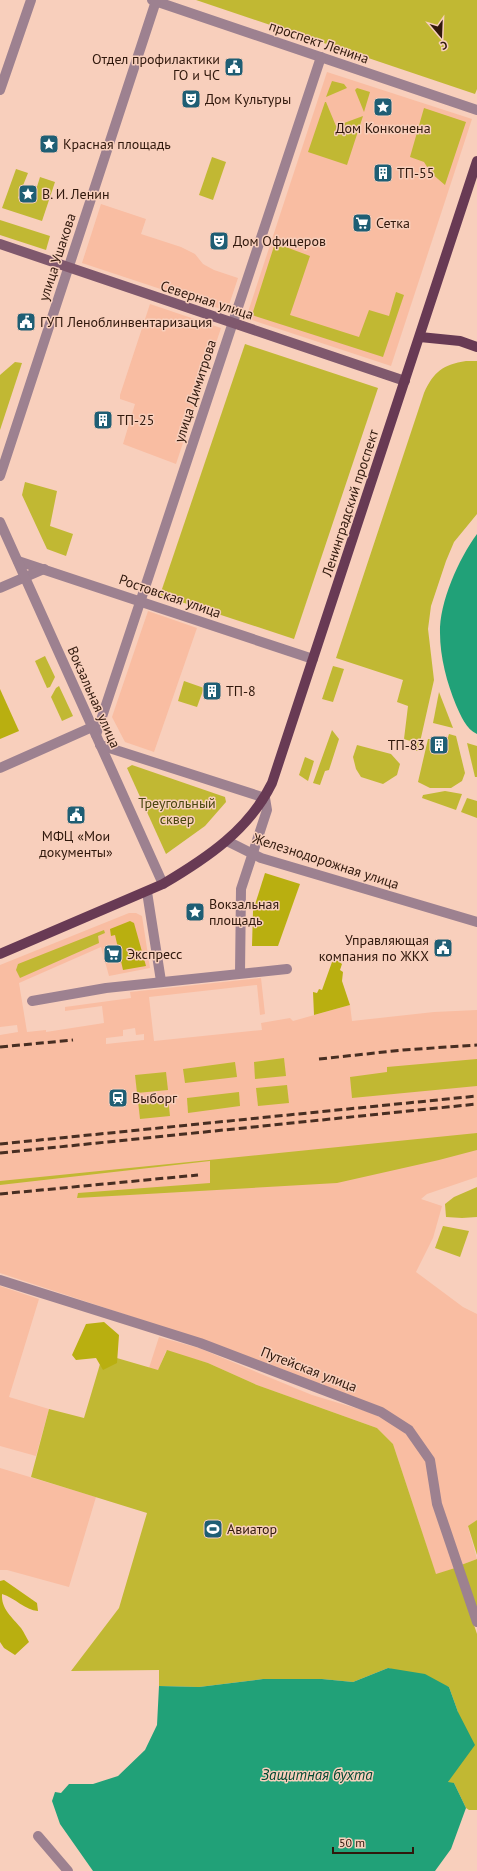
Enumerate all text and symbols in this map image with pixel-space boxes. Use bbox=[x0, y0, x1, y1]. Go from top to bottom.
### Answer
street label: проспект Ленина bbox=[267, 16, 371, 68]
north arrow bbox=[421, 16, 461, 56]
text: С bbox=[439, 38, 449, 53]
place label: Отдел профилактики ГО и ЧС bbox=[92, 50, 220, 84]
public building icon: Отдел профилактики ГО и ЧС bbox=[223, 56, 245, 78]
theatre icon: Дом Культуры bbox=[180, 88, 202, 110]
place label: Дом Культуры bbox=[205, 90, 291, 108]
place icon: Дом Конконена bbox=[372, 96, 394, 118]
place label: Дом Конконена bbox=[335, 119, 431, 137]
place icon: Красная площадь bbox=[38, 133, 60, 155]
place label: Красная площадь bbox=[63, 135, 171, 153]
building icon: ТП-55 bbox=[372, 162, 394, 184]
place label: ТП-55 bbox=[397, 164, 434, 182]
place icon: В. И. Ленин bbox=[17, 183, 39, 205]
place label: В. И. Ленин bbox=[42, 185, 109, 203]
street label: улица Ушакова bbox=[34, 211, 80, 303]
supermarket icon: Сетка bbox=[351, 212, 373, 234]
place label: Сетка bbox=[376, 214, 410, 232]
theatre icon: Дом Офицеров bbox=[208, 230, 230, 252]
place label: Дом Офицеров bbox=[233, 232, 326, 250]
street label: Северная улица bbox=[158, 276, 256, 324]
public building icon: ГУП Леноблинвентаризация bbox=[15, 311, 37, 333]
place label: ГУП Леноблинвентаризация bbox=[40, 313, 212, 331]
street label: улица Димитрова bbox=[170, 337, 220, 445]
building icon: ТП-25 bbox=[92, 409, 114, 431]
place label: ТП-25 bbox=[117, 411, 154, 429]
street label: Ленинградский проспект bbox=[317, 427, 382, 580]
street label: Ростовская улица bbox=[117, 570, 223, 622]
street label: Вокзальная улица bbox=[63, 643, 125, 751]
building icon: ТП-8 bbox=[201, 680, 223, 702]
place label: ТП-8 bbox=[226, 682, 256, 700]
building icon: ТП-83 bbox=[428, 734, 450, 756]
place label: ТП-83 bbox=[388, 736, 425, 754]
park label: Треугольный сквер bbox=[138, 794, 216, 828]
public building icon: МФЦ «Мои документы» bbox=[65, 804, 87, 826]
place label: МФЦ «Мои документы» bbox=[39, 827, 113, 861]
street label: Железнодорожная улица bbox=[250, 829, 401, 893]
place label: Вокзальная площадь bbox=[209, 895, 279, 929]
place icon: Вокзальная площадь bbox=[184, 901, 206, 923]
place label: Управляющая компания по ЖКХ bbox=[319, 931, 429, 965]
public building icon: Управляющая компания по ЖКХ bbox=[432, 937, 454, 959]
supermarket icon: Экспресс bbox=[102, 943, 124, 965]
place label: Экспресс bbox=[127, 945, 182, 963]
station icon: Выборг bbox=[107, 1087, 129, 1109]
place label: Выборг bbox=[132, 1089, 178, 1107]
street label: Путейская улица bbox=[258, 1342, 360, 1396]
sports icon: Авиатор bbox=[202, 1518, 224, 1540]
place label: Авиатор bbox=[227, 1520, 277, 1538]
water label: Защитная бухта bbox=[261, 1765, 373, 1784]
scale bar bbox=[333, 1829, 413, 1855]
text: 50 m bbox=[339, 1835, 365, 1850]

